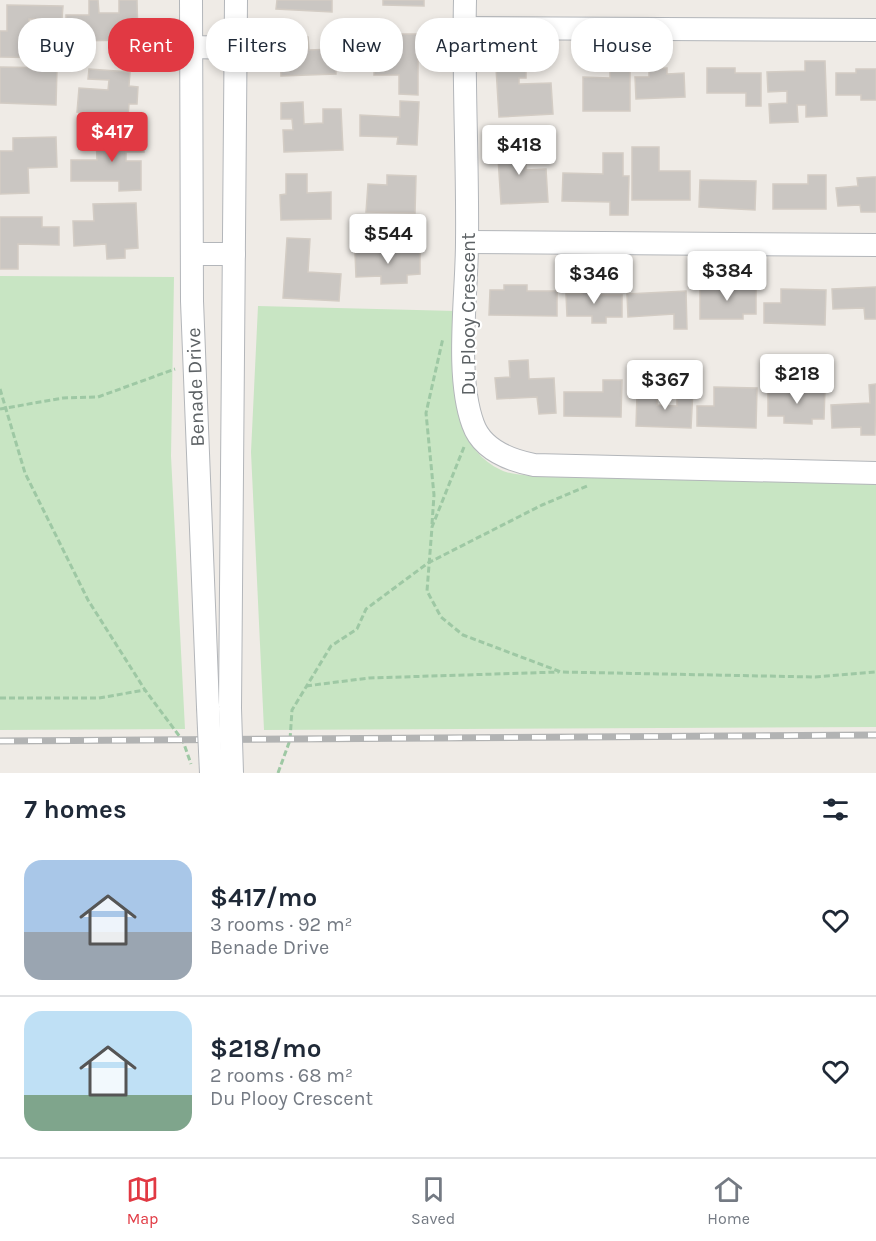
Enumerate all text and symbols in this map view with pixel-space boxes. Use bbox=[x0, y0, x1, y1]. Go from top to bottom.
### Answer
chip: Buy bbox=[18, 18, 96, 72]
chip: Rent bbox=[108, 18, 194, 72]
chip: Filters bbox=[206, 18, 308, 72]
chip: New bbox=[320, 18, 403, 72]
chip: Apartment bbox=[415, 18, 559, 72]
chip: House bbox=[571, 18, 673, 72]
pin: $417 bbox=[76, 112, 148, 163]
text: $417 bbox=[91, 120, 133, 143]
pin: $418 bbox=[483, 125, 555, 176]
text: $418 bbox=[496, 133, 542, 156]
pin: $544 bbox=[352, 214, 424, 265]
text: $544 bbox=[363, 222, 413, 245]
street label: Du Plooy Crescent bbox=[457, 232, 480, 396]
pin: $384 bbox=[691, 251, 763, 302]
pin: $346 bbox=[558, 254, 630, 305]
text: $384 bbox=[701, 259, 753, 282]
text: $346 bbox=[569, 262, 619, 285]
street label: Benade Drive bbox=[182, 327, 209, 447]
pin: $218 bbox=[761, 354, 833, 405]
pin: $367 bbox=[629, 360, 701, 411]
text: $218 bbox=[774, 362, 820, 385]
text: $367 bbox=[641, 368, 689, 391]
icon: filters bbox=[819, 793, 852, 826]
text: 7 homes bbox=[24, 794, 127, 825]
text: $417/mo bbox=[210, 882, 317, 913]
icon: home bbox=[72, 884, 144, 956]
icon: heart bbox=[819, 904, 852, 937]
text: 3 rooms · 92 m² bbox=[210, 913, 353, 936]
text: Benade Drive bbox=[210, 936, 329, 959]
text: $218/mo bbox=[210, 1033, 321, 1064]
icon: home bbox=[72, 1035, 144, 1107]
icon: heart bbox=[819, 1055, 852, 1088]
text: 2 rooms · 68 m² bbox=[210, 1064, 353, 1087]
text: Du Plooy Crescent bbox=[210, 1087, 373, 1110]
tab: Map bbox=[126, 1173, 159, 1228]
tab: Saved bbox=[411, 1173, 455, 1228]
tab: Home bbox=[707, 1173, 750, 1228]

